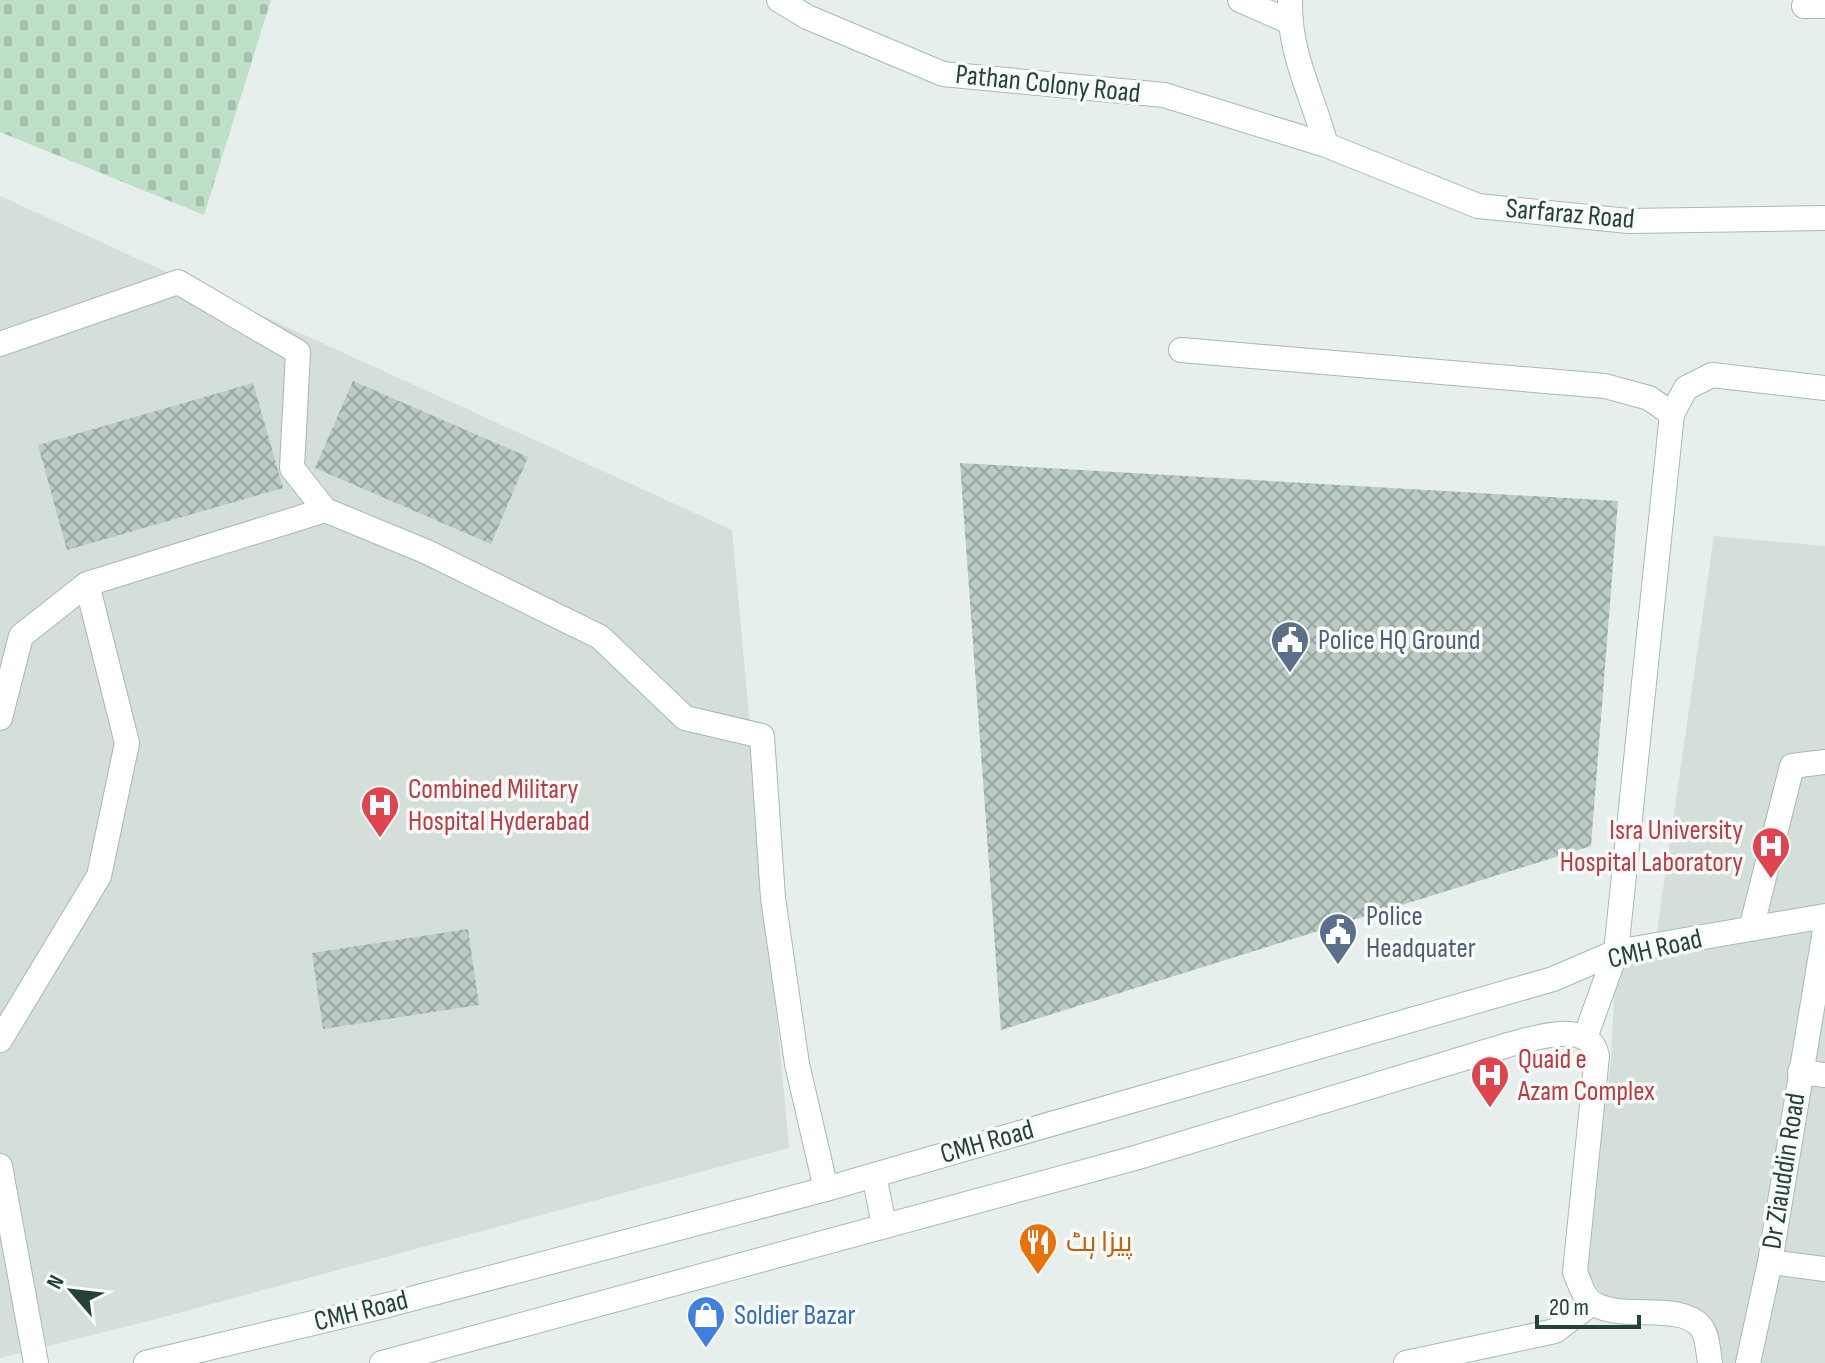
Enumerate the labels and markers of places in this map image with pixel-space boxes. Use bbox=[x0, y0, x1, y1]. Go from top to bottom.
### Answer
public building icon: Police HQ Ground bbox=[1269, 619, 1311, 674]
place label: Police HQ Ground bbox=[1318, 624, 1480, 657]
place label: Combined Military Hospital Hyderabad bbox=[408, 773, 590, 838]
hospital icon: Combined Military Hospital Hyderabad bbox=[359, 784, 401, 839]
place label: Isra University Hospital Laboratory bbox=[1560, 814, 1743, 879]
hospital icon: Isra University Hospital Laboratory bbox=[1750, 825, 1792, 880]
place label: Police Headquater bbox=[1366, 900, 1476, 965]
public building icon: Police Headquater bbox=[1317, 911, 1359, 966]
place label: Quaid e Azam Complex bbox=[1517, 1043, 1655, 1108]
hospital icon: Quaid e Azam Complex bbox=[1469, 1054, 1511, 1109]
restaurant icon: پیزا ہٹ bbox=[1017, 1221, 1059, 1276]
place label: پیزا ہٹ bbox=[1066, 1226, 1133, 1260]
shop icon: Soldier Bazar bbox=[685, 1294, 727, 1349]
place label: Soldier Bazar bbox=[734, 1299, 856, 1332]

